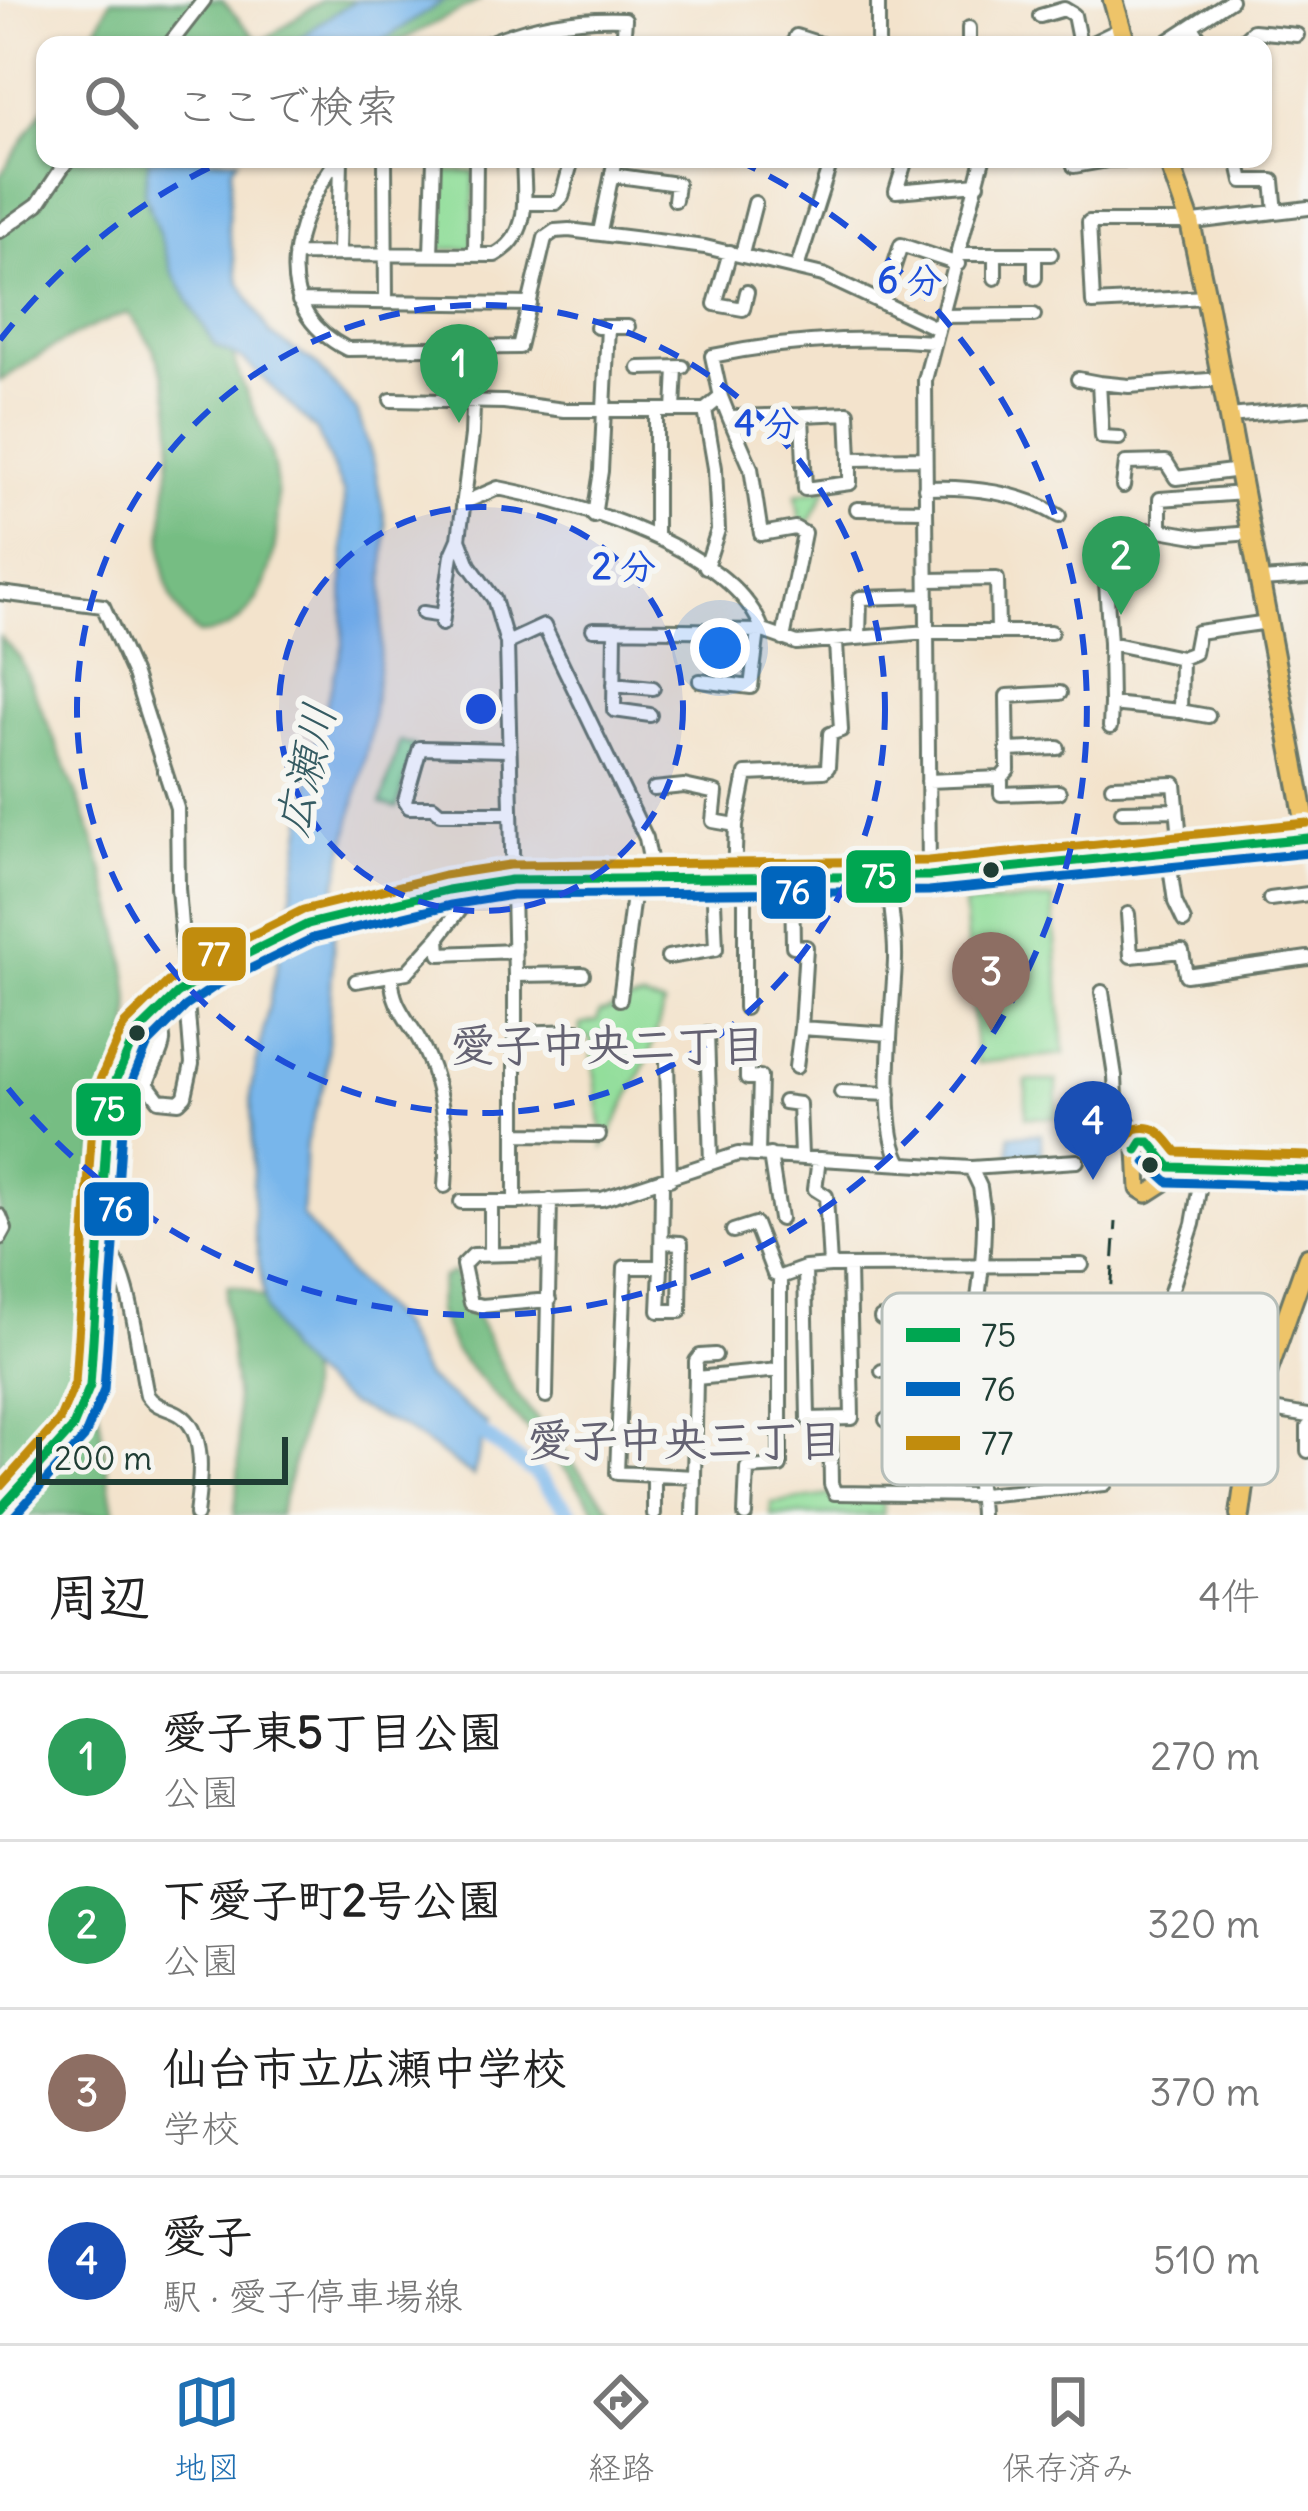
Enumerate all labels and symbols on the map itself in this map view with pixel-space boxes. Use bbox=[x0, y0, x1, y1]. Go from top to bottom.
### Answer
text: 6 分 bbox=[877, 258, 943, 303]
pin: 1 bbox=[420, 324, 498, 423]
text: 4 分 bbox=[734, 401, 800, 446]
pin: 2 bbox=[1082, 516, 1160, 615]
text: 2 分 bbox=[592, 544, 656, 589]
your location bbox=[690, 618, 750, 678]
centre of rings bbox=[460, 688, 502, 730]
water label: 広瀬川 bbox=[263, 698, 347, 842]
line badge: 75 bbox=[844, 848, 913, 905]
text: 75 bbox=[861, 855, 897, 897]
unlabelled marker bbox=[980, 859, 1002, 881]
line badge: 76 bbox=[759, 864, 828, 921]
text: 76 bbox=[776, 871, 810, 913]
line badge: 77 bbox=[180, 925, 248, 983]
pin: 3 bbox=[952, 932, 1030, 1031]
text: 77 bbox=[198, 933, 230, 975]
district label: 愛子中央二丁目 bbox=[450, 1017, 766, 1073]
unlabelled marker bbox=[126, 1022, 148, 1044]
line badge: 75 bbox=[74, 1081, 143, 1138]
pin: 4 bbox=[1054, 1081, 1132, 1180]
text: 75 bbox=[90, 1088, 126, 1130]
unlabelled marker bbox=[1139, 1154, 1161, 1176]
line badge: 76 bbox=[82, 1180, 151, 1238]
text: 76 bbox=[99, 1188, 133, 1230]
legend bbox=[882, 1293, 1278, 1485]
text: 75 bbox=[981, 1314, 1016, 1356]
text: 76 bbox=[981, 1368, 1016, 1410]
district label: 愛子中央三丁目 bbox=[527, 1412, 843, 1468]
text: 77 bbox=[981, 1422, 1013, 1464]
scale bar bbox=[36, 1431, 288, 1484]

